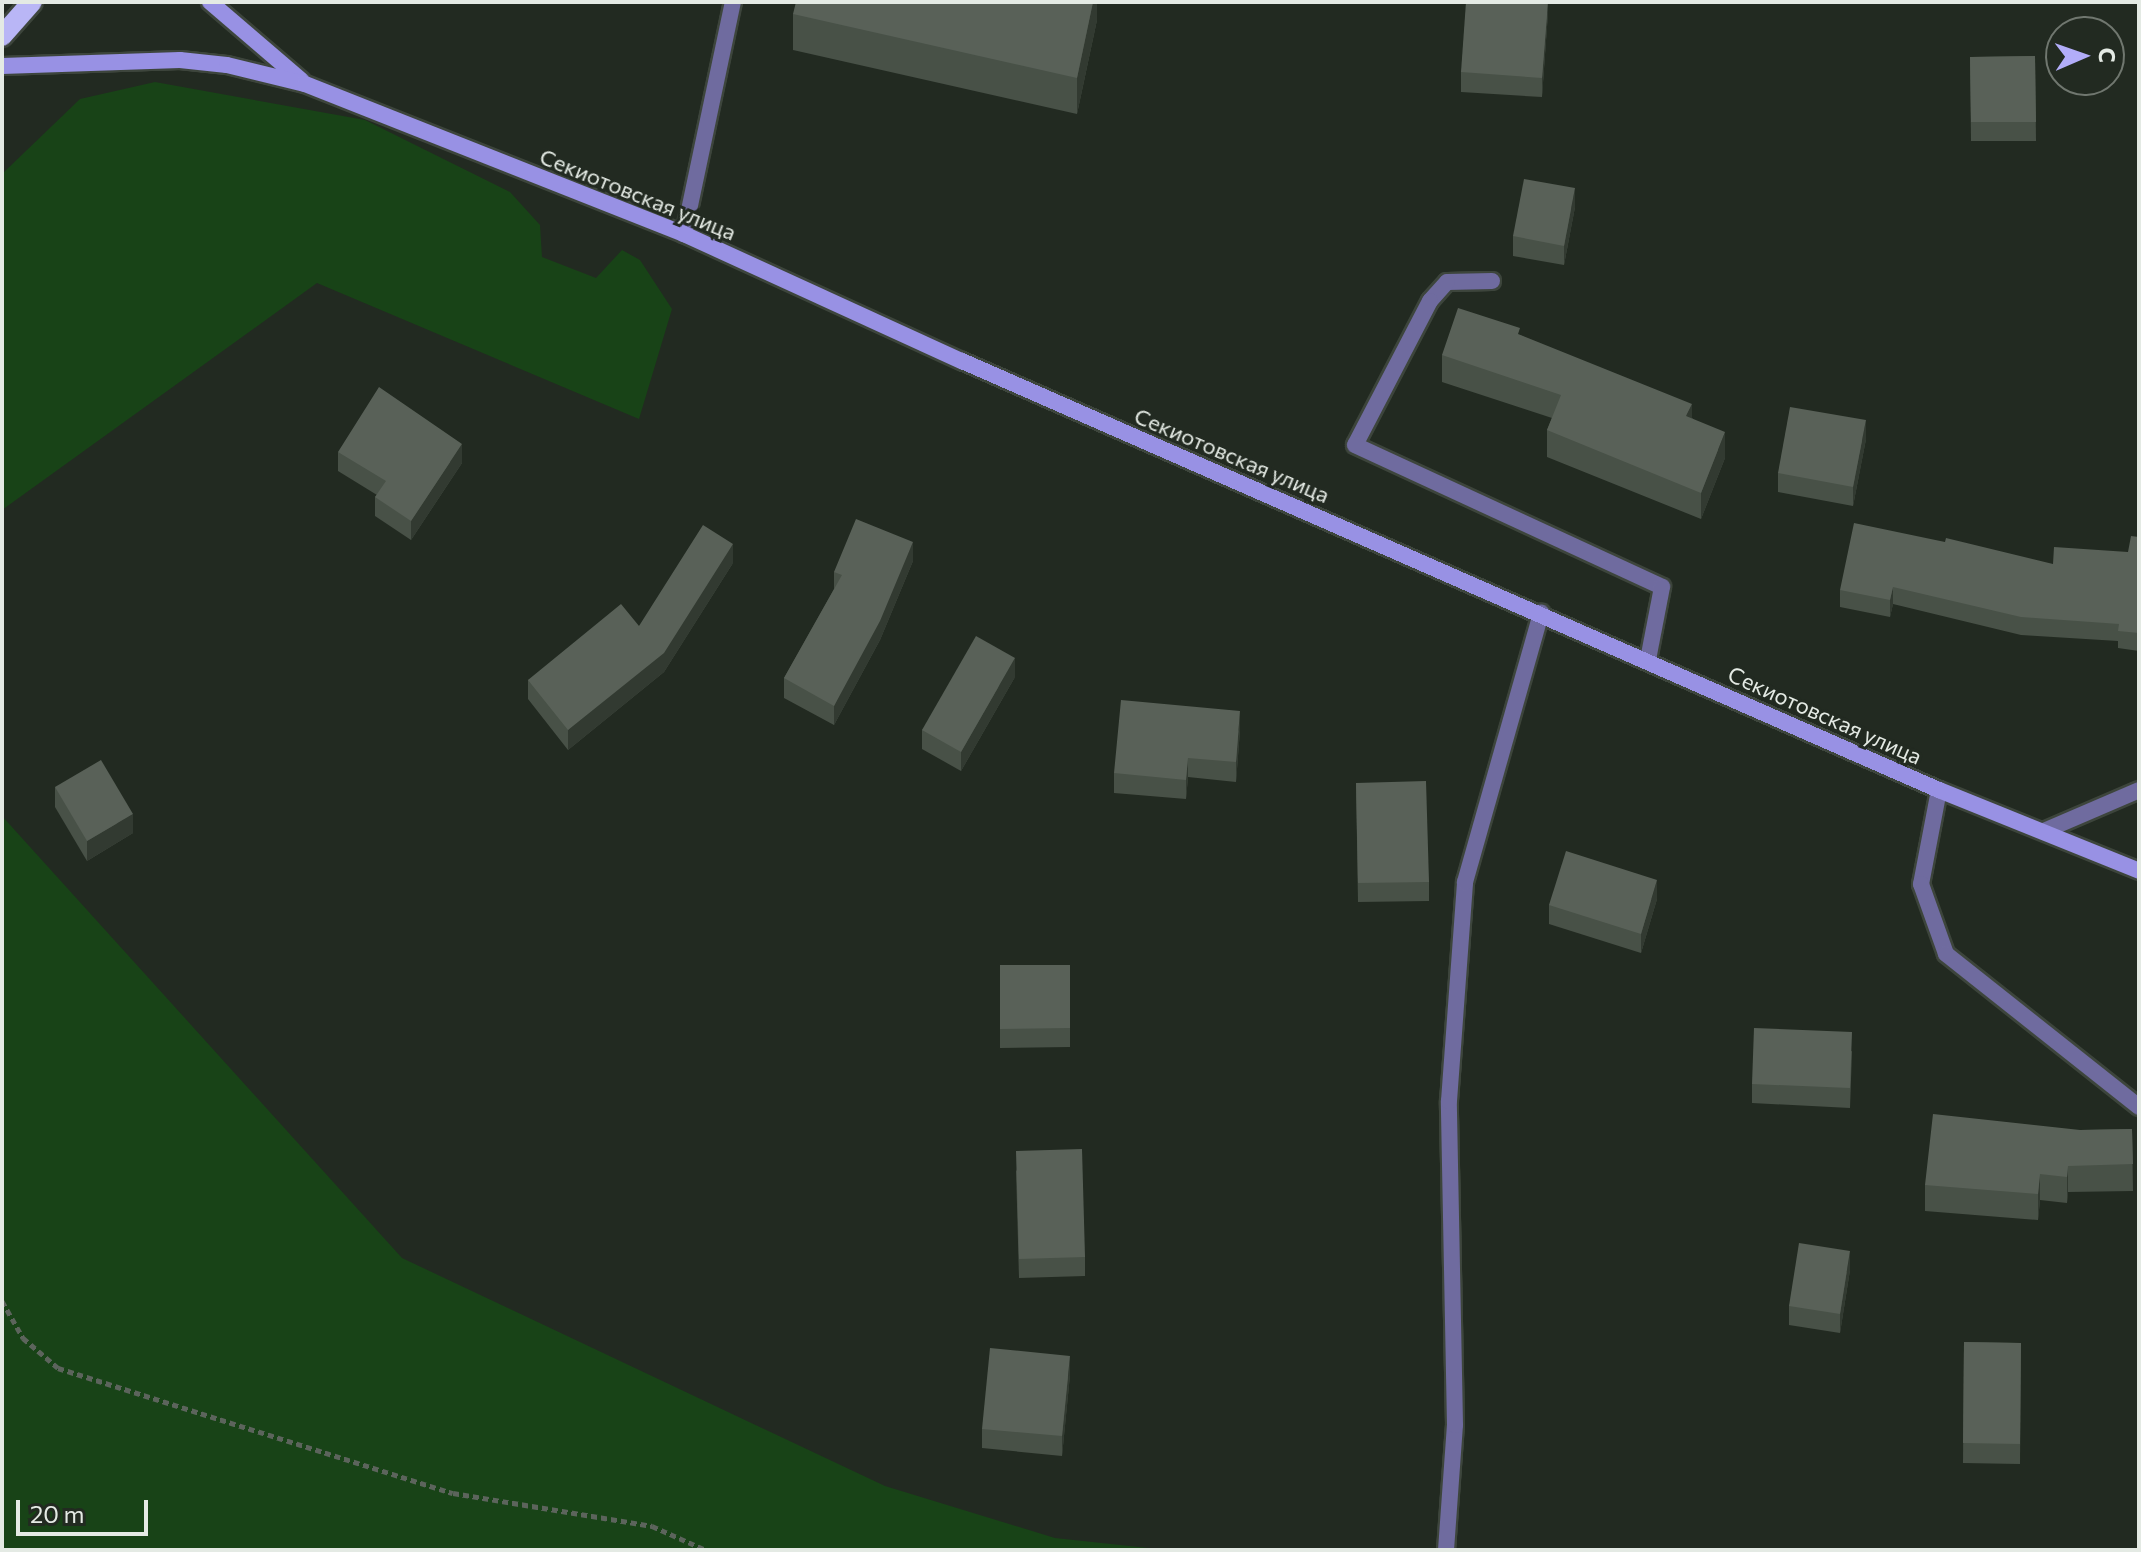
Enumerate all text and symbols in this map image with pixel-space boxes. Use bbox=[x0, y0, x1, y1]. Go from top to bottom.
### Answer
north arrow bbox=[2045, 16, 2125, 96]
text: С bbox=[2094, 47, 2121, 63]
street label: Секиотовская улица bbox=[536, 143, 740, 245]
street label: Секиотовская улица bbox=[1131, 402, 1333, 508]
street label: Секиотовская улица bbox=[1724, 660, 1926, 770]
scale bar bbox=[20, 1484, 152, 1534]
text: 20 m bbox=[30, 1499, 84, 1528]

